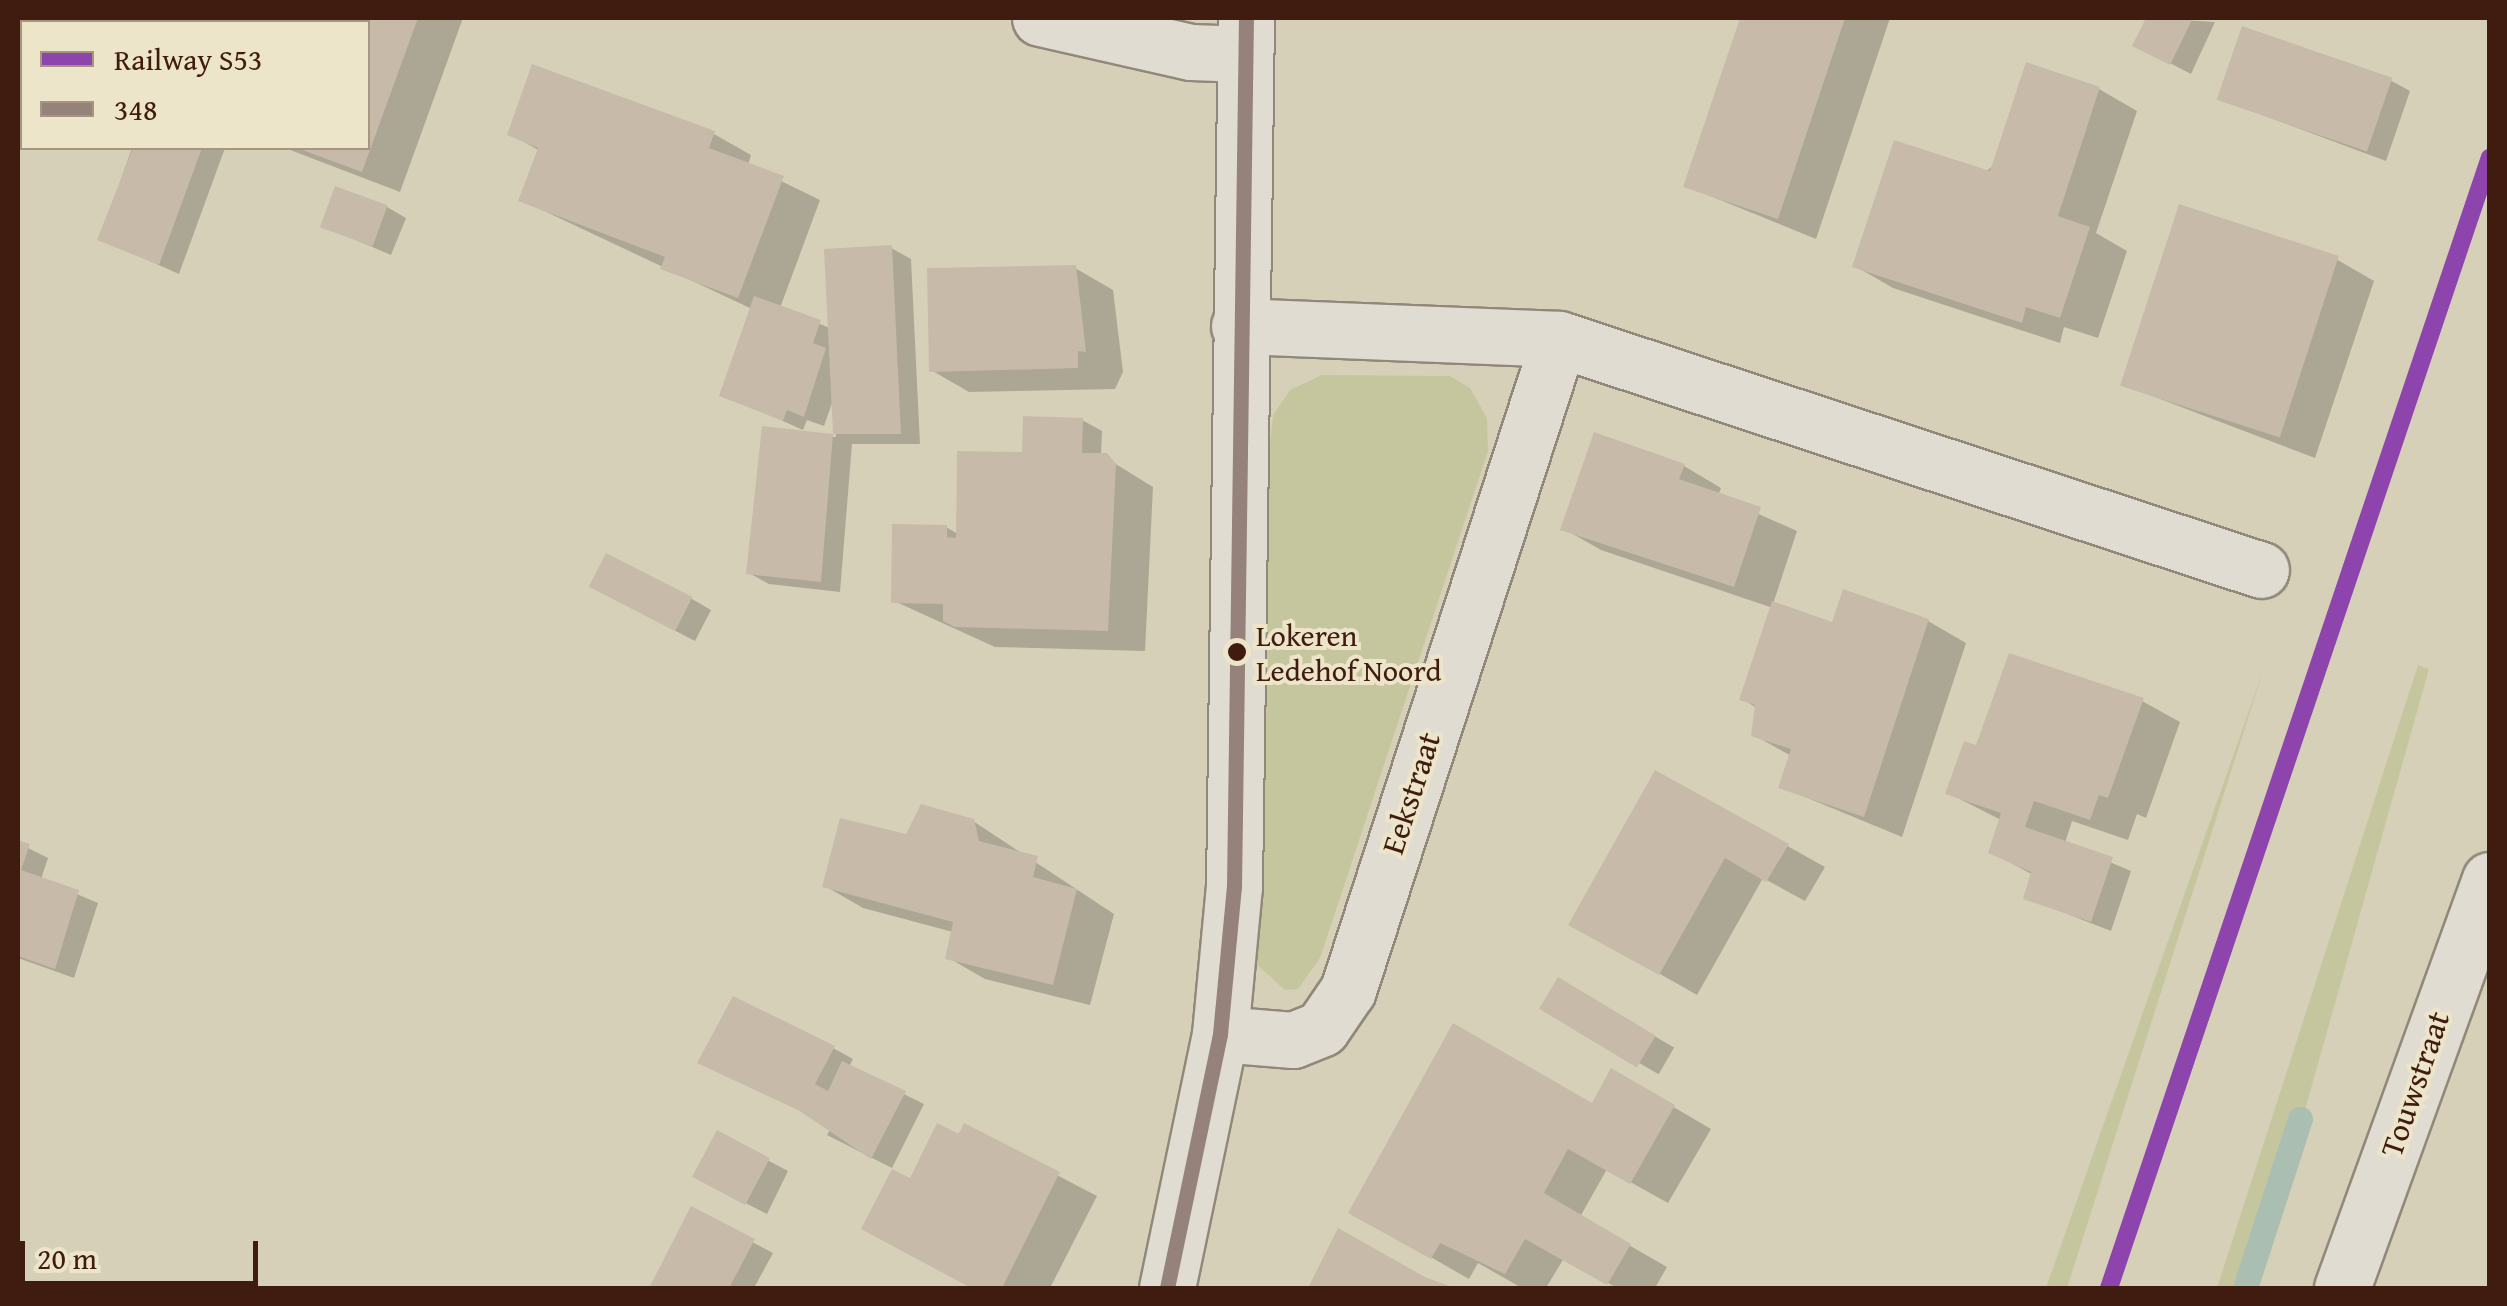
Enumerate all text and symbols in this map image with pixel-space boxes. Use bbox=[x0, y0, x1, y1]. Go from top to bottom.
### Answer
legend bbox=[20, 20, 370, 150]
text: Railway S53 bbox=[114, 37, 262, 81]
text: 348 bbox=[114, 87, 157, 131]
place label: Lokeren Ledehof Noord bbox=[1256, 617, 1441, 688]
marker: Lokeren Ledehof Noord bbox=[1227, 642, 1247, 662]
street label: Eekstraat bbox=[1373, 727, 1449, 859]
street label: Touwstraat bbox=[2372, 1006, 2458, 1162]
scale bar bbox=[25, 1221, 262, 1283]
text: 20 m bbox=[37, 1236, 97, 1280]

